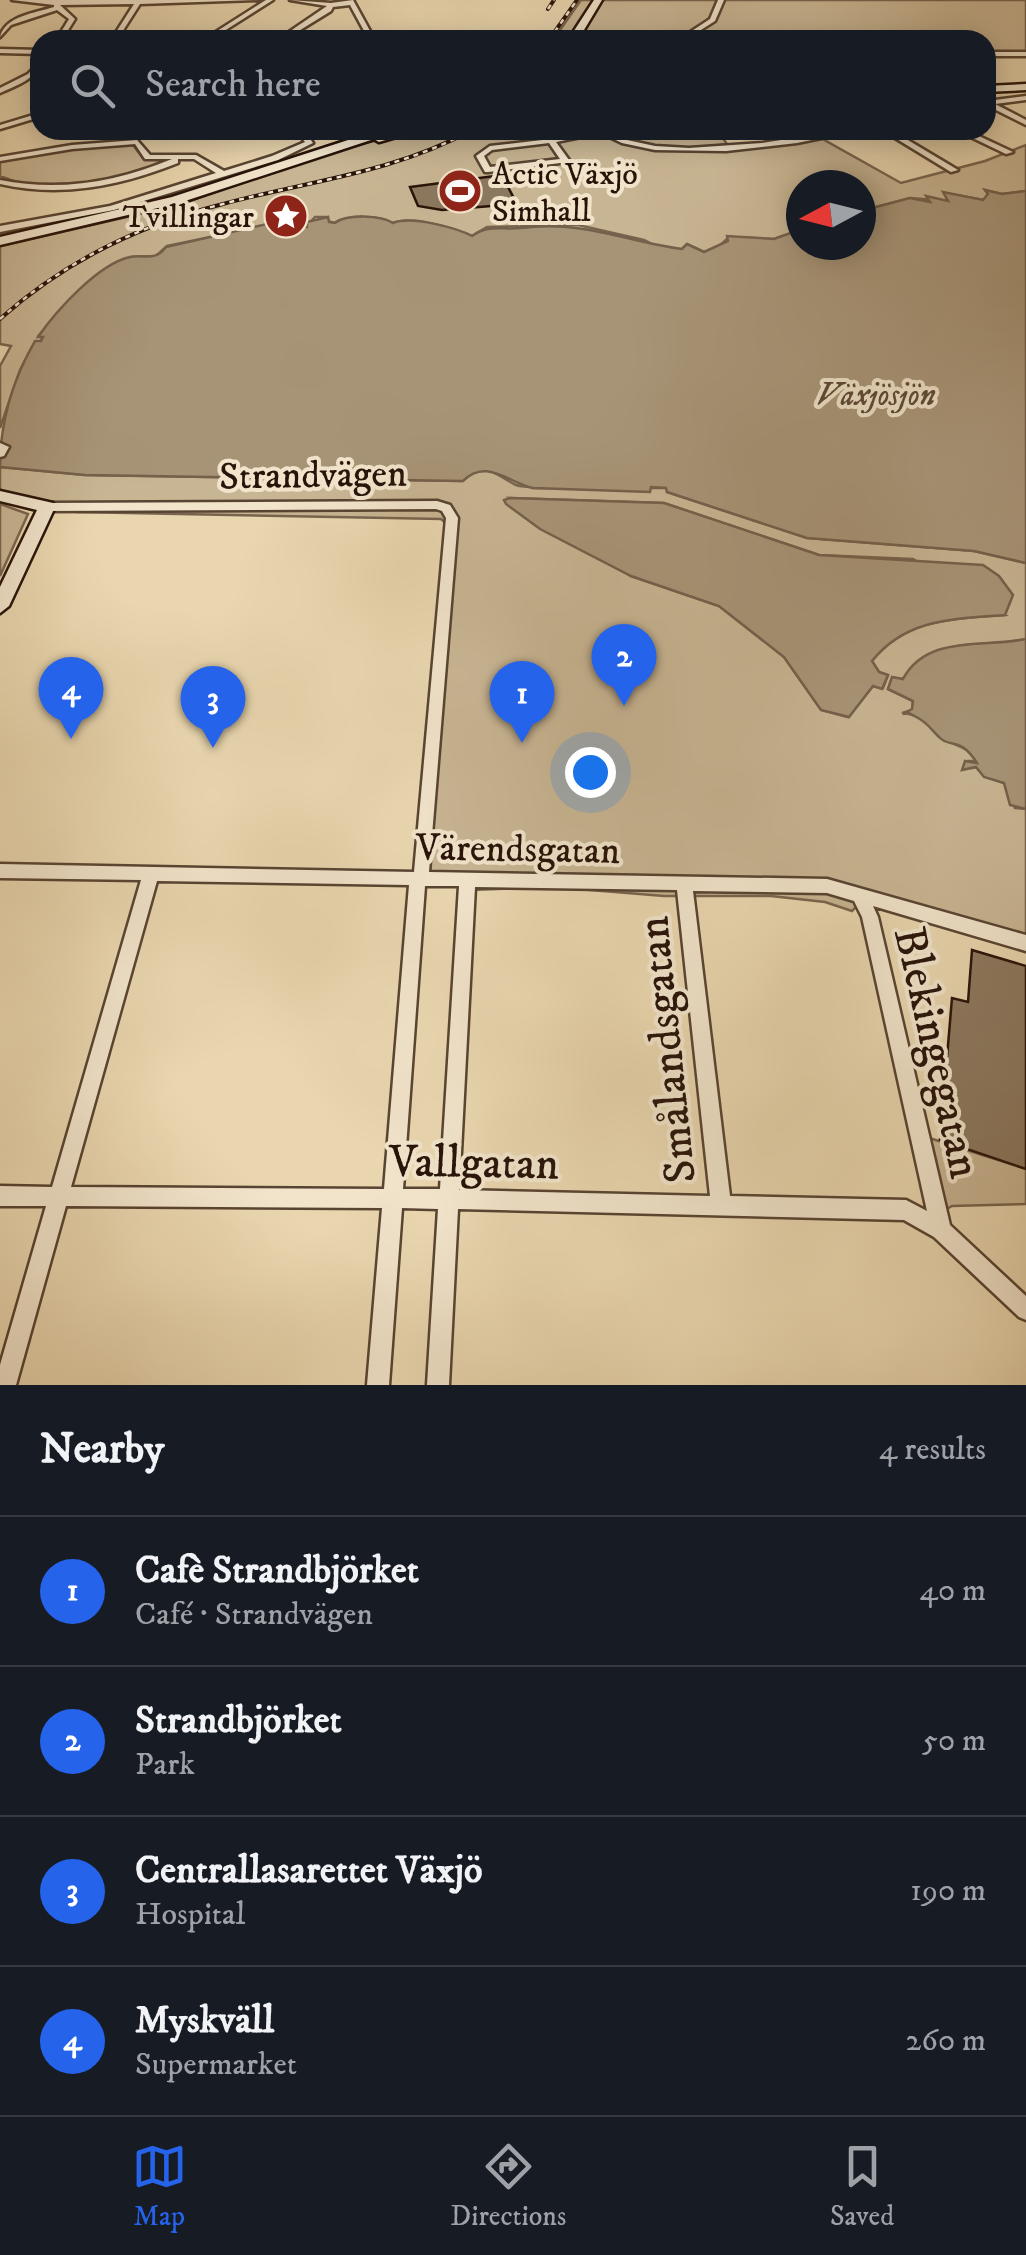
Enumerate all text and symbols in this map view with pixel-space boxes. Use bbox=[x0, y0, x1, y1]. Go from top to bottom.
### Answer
search box bbox=[30, 30, 996, 140]
icon: search bbox=[65, 58, 120, 113]
text: Search here bbox=[145, 61, 321, 109]
place label: Actic Växjö Simhall bbox=[492, 155, 638, 232]
sports icon: Actic Växjö Simhall bbox=[437, 168, 483, 214]
north arrow bbox=[786, 170, 876, 260]
place icon: Tvillingar bbox=[263, 193, 309, 239]
place label: Tvillingar bbox=[123, 198, 254, 238]
water label: Växjösjön bbox=[816, 376, 936, 416]
street label: Strandvägen bbox=[219, 450, 408, 502]
pin: 2 bbox=[592, 624, 656, 706]
pin: 4 bbox=[38, 656, 104, 739]
pin: 1 bbox=[490, 660, 554, 743]
pin: 3 bbox=[180, 666, 246, 748]
your location bbox=[565, 747, 616, 798]
street label: Värendsgatan bbox=[415, 824, 621, 876]
street label: Smålandsgatan bbox=[626, 913, 710, 1186]
street label: Blekingegatan bbox=[880, 922, 992, 1184]
street label: Vallgatan bbox=[388, 1135, 559, 1193]
text: Nearby bbox=[40, 1424, 164, 1476]
text: 4 results bbox=[879, 1430, 986, 1470]
text: Cafè Strandbjörket bbox=[135, 1547, 419, 1595]
text: 1 bbox=[67, 1571, 78, 1611]
text: 40 m bbox=[919, 1571, 986, 1611]
text: Café · Strandvägen bbox=[135, 1595, 373, 1635]
text: Strandbjörket bbox=[135, 1697, 342, 1745]
text: 2 bbox=[65, 1721, 80, 1761]
text: 50 m bbox=[922, 1721, 986, 1761]
text: Park bbox=[135, 1745, 195, 1785]
text: Centrallasarettet Växjö bbox=[135, 1847, 482, 1895]
text: 3 bbox=[67, 1871, 78, 1911]
text: 190 m bbox=[910, 1871, 986, 1911]
text: Hospital bbox=[135, 1895, 245, 1935]
text: Myskväll bbox=[135, 1997, 274, 2045]
text: 4 bbox=[63, 2021, 82, 2061]
text: 260 m bbox=[906, 2021, 986, 2061]
text: Supermarket bbox=[135, 2045, 297, 2085]
tab: Map bbox=[132, 2139, 187, 2234]
tab: Directions bbox=[450, 2139, 566, 2234]
tab: Saved bbox=[830, 2139, 894, 2234]

